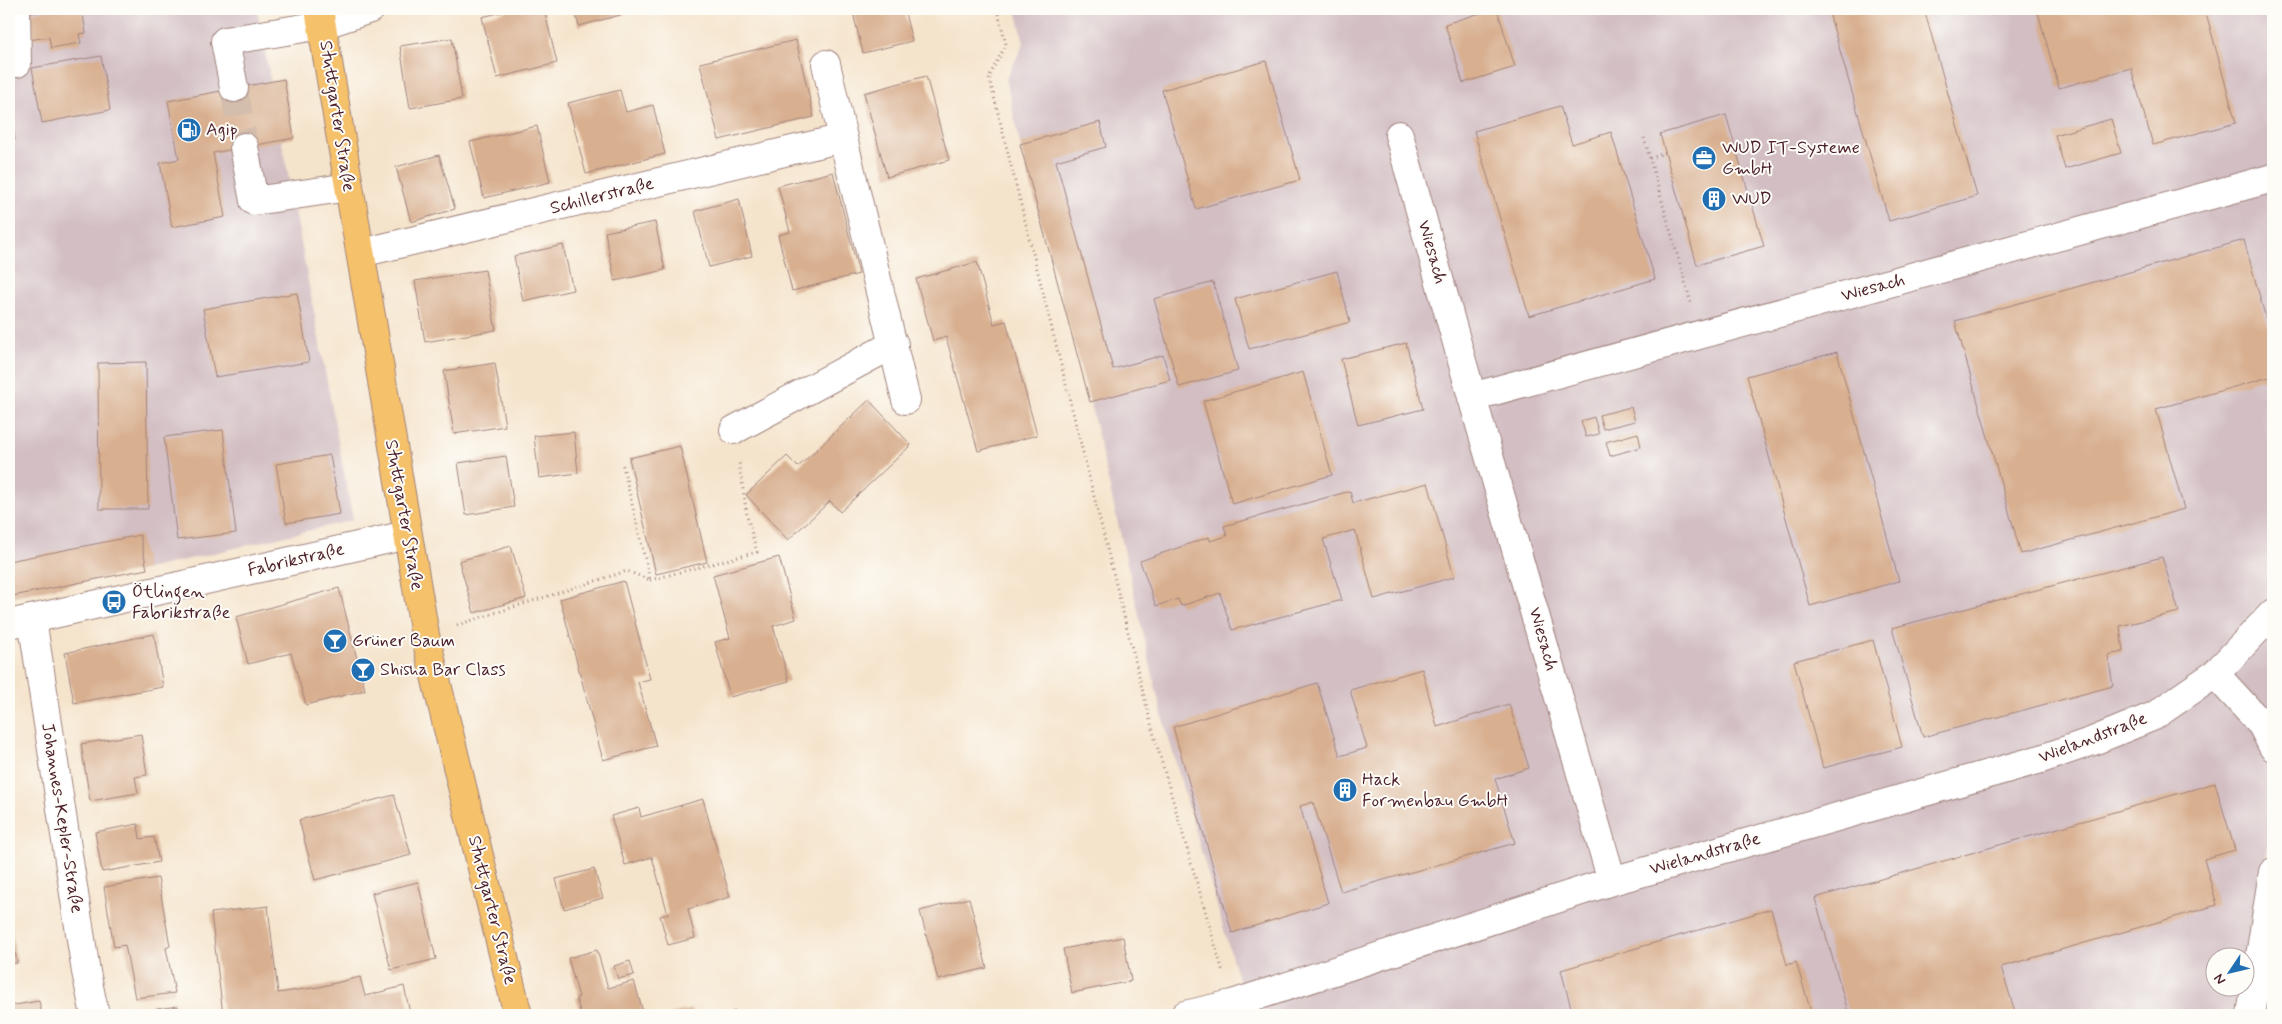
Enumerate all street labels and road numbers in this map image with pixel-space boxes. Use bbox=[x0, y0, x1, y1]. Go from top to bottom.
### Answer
street label: Stuttgarter Straße bbox=[313, 39, 361, 193]
street label: Schillerstraße bbox=[548, 172, 656, 220]
street label: Wiesach bbox=[1412, 217, 1452, 287]
street label: Wiesach bbox=[1838, 268, 1908, 308]
street label: Stuttgarter Straße bbox=[379, 438, 429, 592]
street label: Fabrikstraße bbox=[245, 537, 347, 583]
street label: Wiesach bbox=[1523, 604, 1563, 674]
street label: Wielandstraße bbox=[2036, 706, 2151, 770]
street label: Johannes-Kepler-Straße bbox=[35, 721, 89, 915]
street label: Wielandstraße bbox=[1647, 827, 1763, 881]
street label: Stuttgarter Straße bbox=[462, 833, 522, 987]

